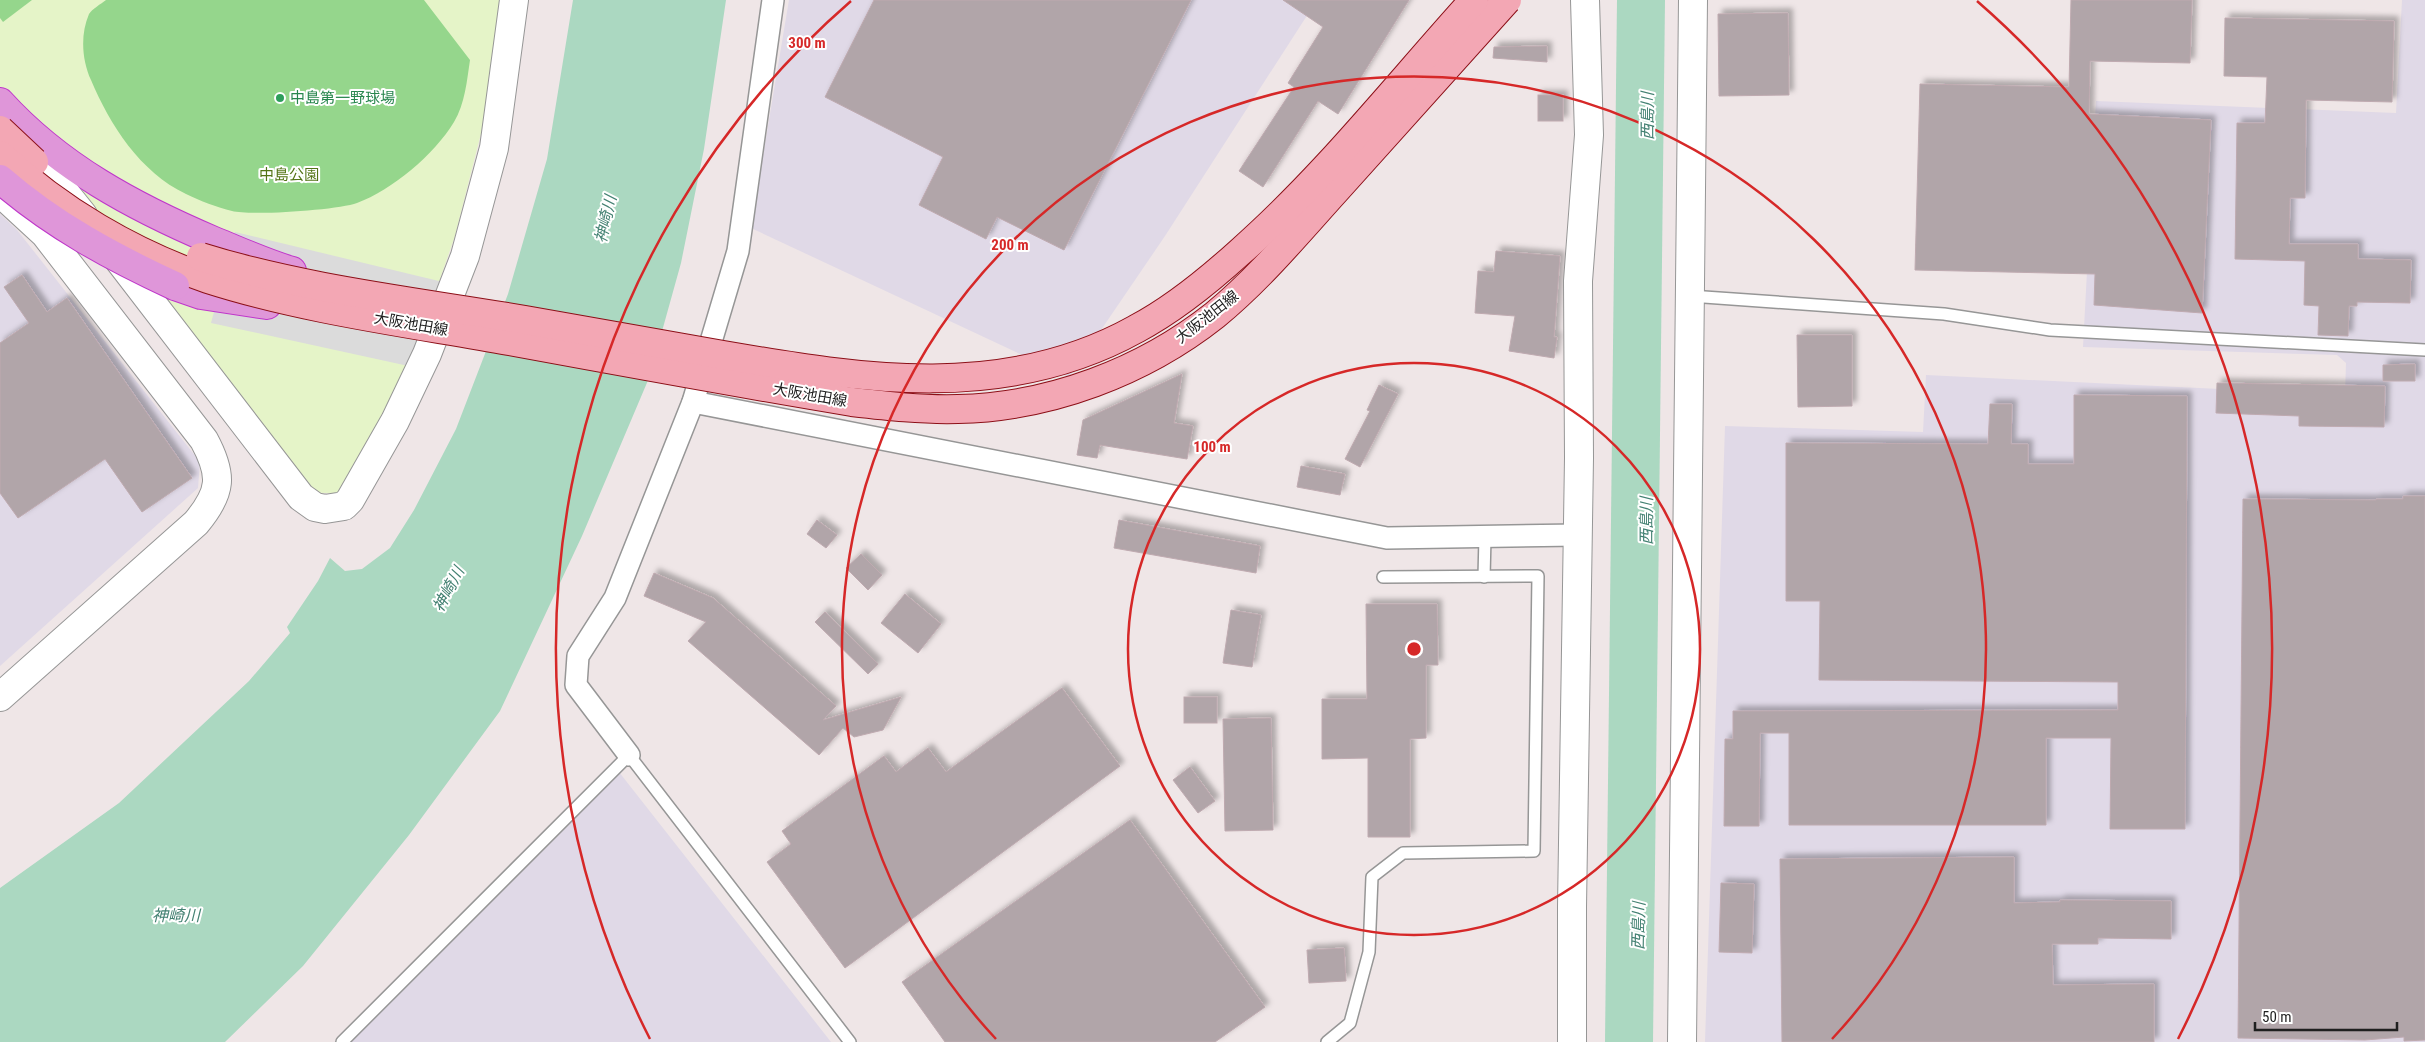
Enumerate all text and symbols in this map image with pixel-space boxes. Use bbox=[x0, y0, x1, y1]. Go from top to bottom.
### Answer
text: 300 m bbox=[788, 34, 826, 52]
place label: 中島第一野球場 bbox=[290, 89, 395, 107]
water label: 西島川 bbox=[1638, 90, 1657, 140]
marker: 中島第一野球場 bbox=[274, 92, 286, 104]
park label: 中島公園 bbox=[259, 166, 319, 184]
water label: 神崎川 bbox=[591, 192, 621, 245]
text: 200 m bbox=[991, 236, 1029, 254]
street label: 大阪池田線 bbox=[1172, 287, 1242, 347]
street label: 大阪池田線 bbox=[372, 309, 450, 339]
street label: 大阪池田線 bbox=[771, 380, 849, 410]
text: 100 m bbox=[1193, 438, 1231, 456]
water label: 西島川 bbox=[1637, 495, 1656, 545]
water label: 神崎川 bbox=[429, 562, 469, 615]
centre of rings bbox=[1405, 640, 1423, 658]
water label: 西島川 bbox=[1629, 900, 1648, 950]
water label: 神崎川 bbox=[152, 906, 202, 925]
scale bar bbox=[2255, 1000, 2398, 1032]
text: 50 m bbox=[2262, 1008, 2292, 1026]

